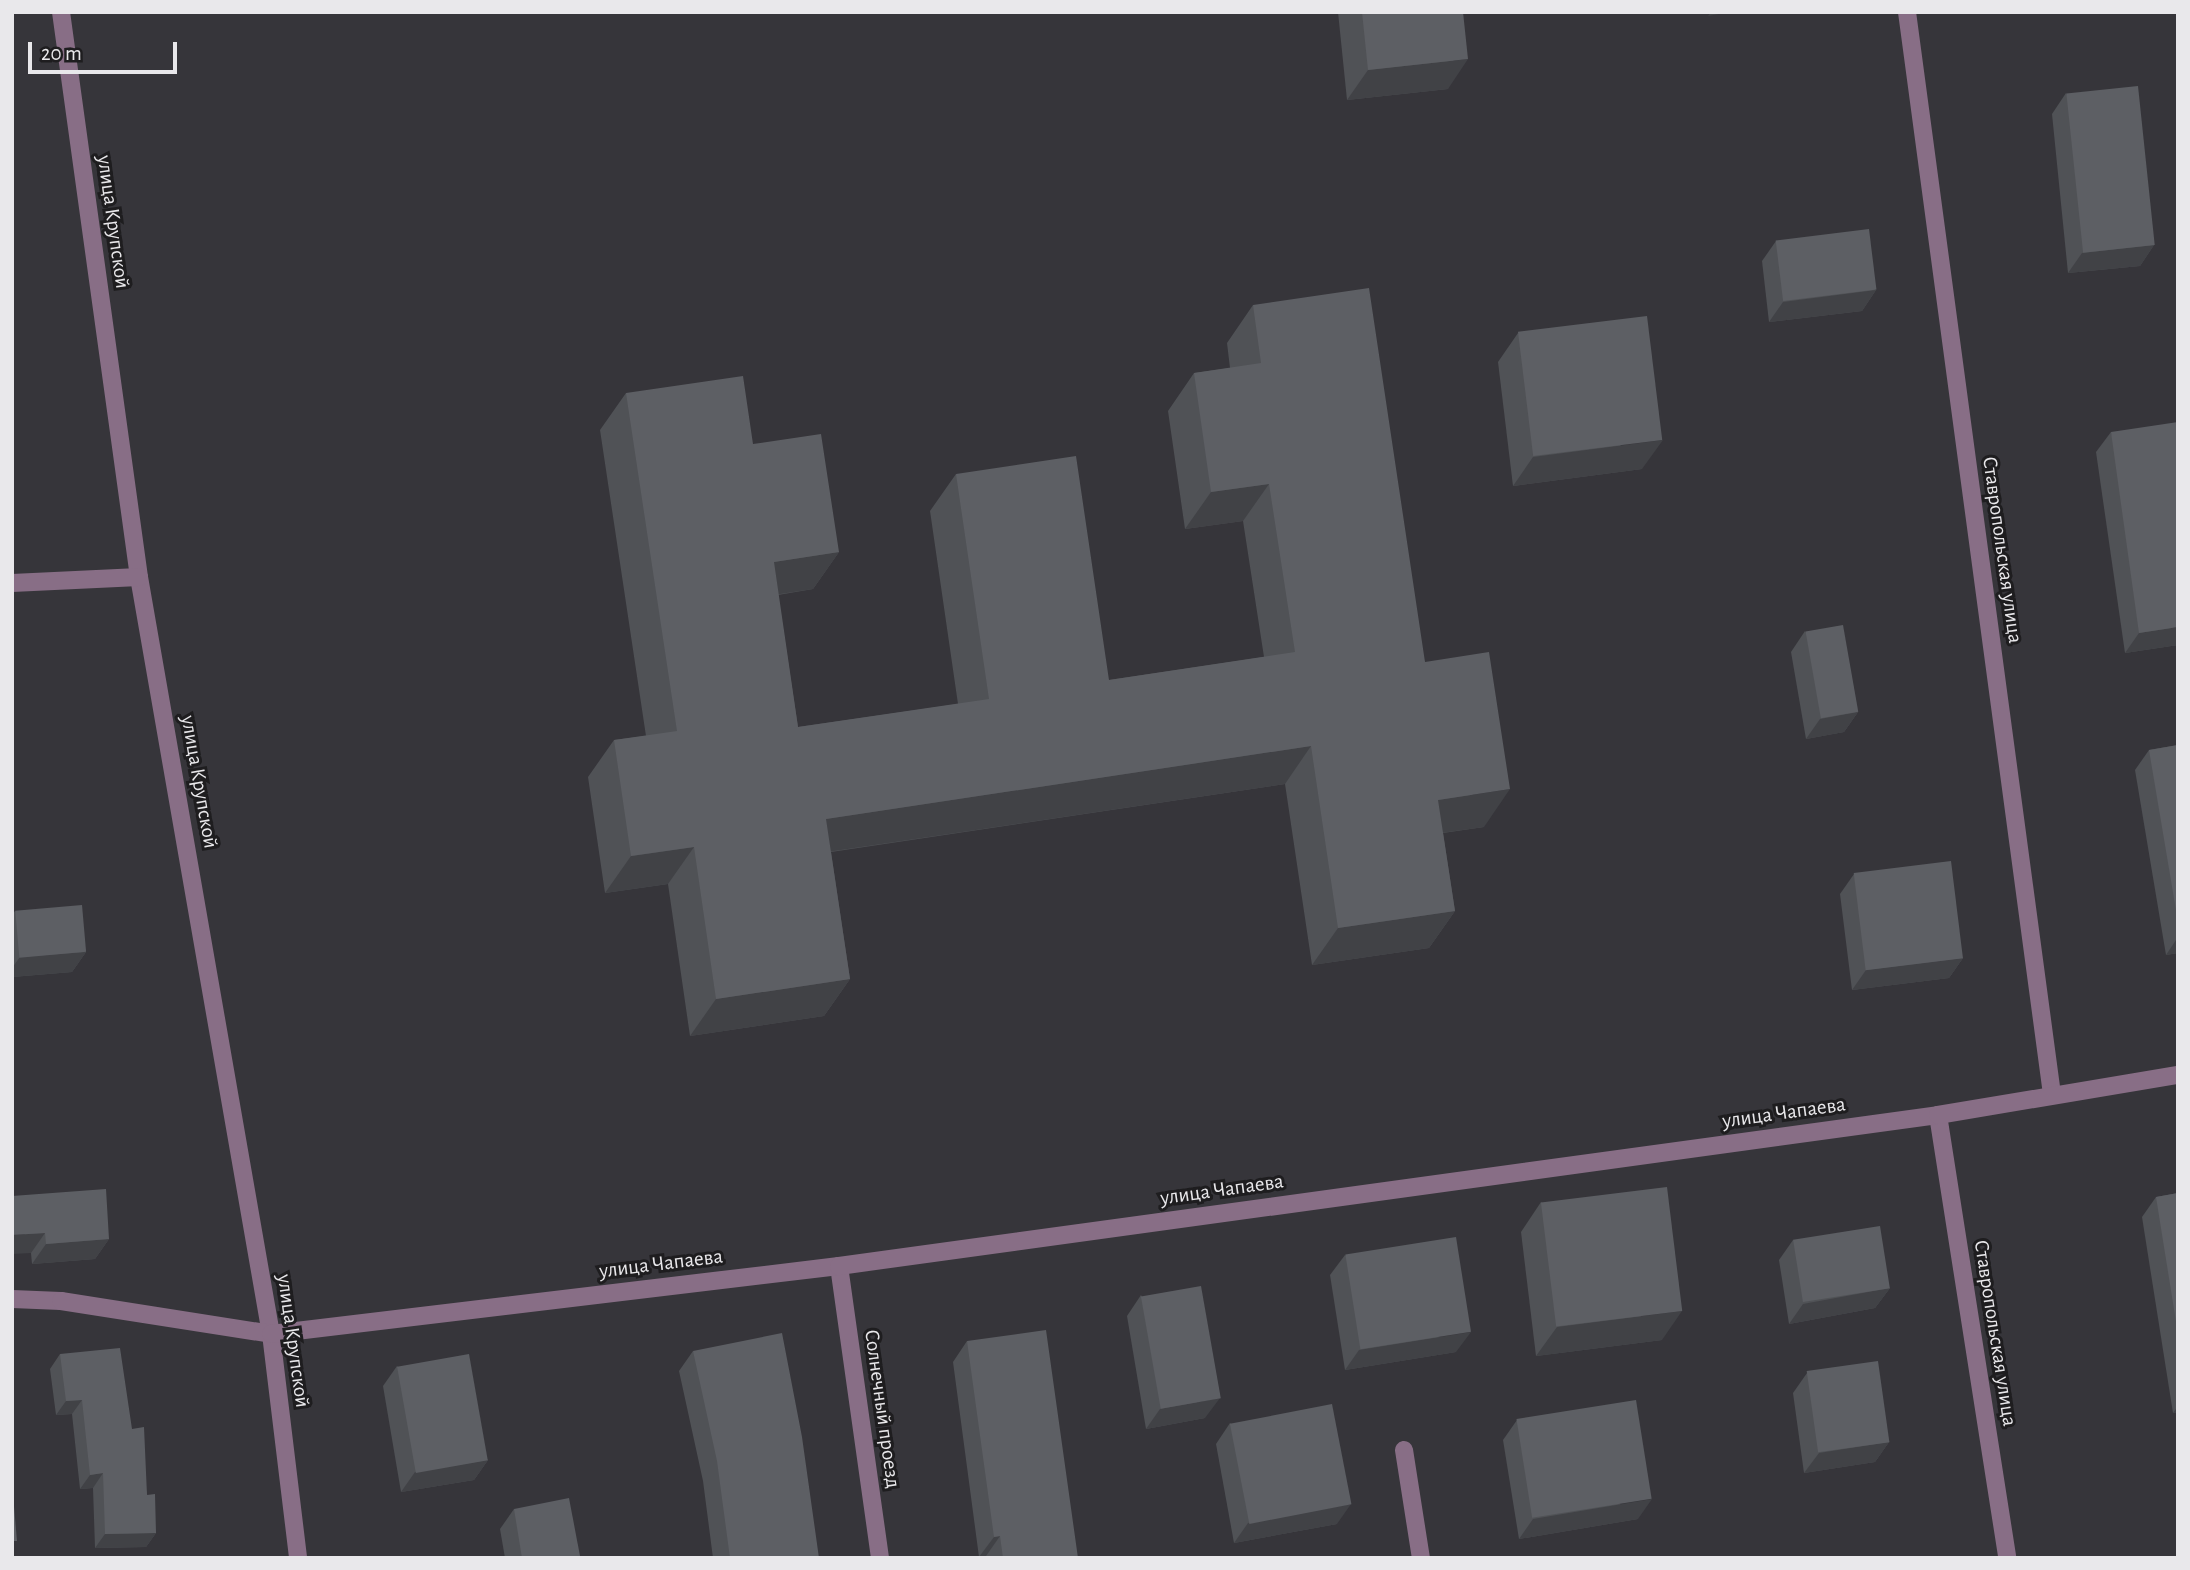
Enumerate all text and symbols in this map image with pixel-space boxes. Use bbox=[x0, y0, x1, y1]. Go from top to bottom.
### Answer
scale bar bbox=[32, 28, 180, 72]
text: 20 m bbox=[41, 43, 82, 64]
street label: улица Крупской bbox=[91, 154, 135, 290]
street label: Ставропольская улица bbox=[1976, 455, 2028, 645]
street label: улица Крупской bbox=[175, 714, 223, 850]
street label: улица Чапаева bbox=[1721, 1092, 1847, 1134]
street label: улица Чапаева bbox=[1159, 1169, 1285, 1211]
street label: Ставропольская улица bbox=[1968, 1238, 2022, 1428]
street label: улица Чапаева bbox=[598, 1244, 724, 1284]
street label: улица Крупской bbox=[271, 1273, 315, 1409]
street label: Солнечный проезд bbox=[858, 1328, 906, 1490]

